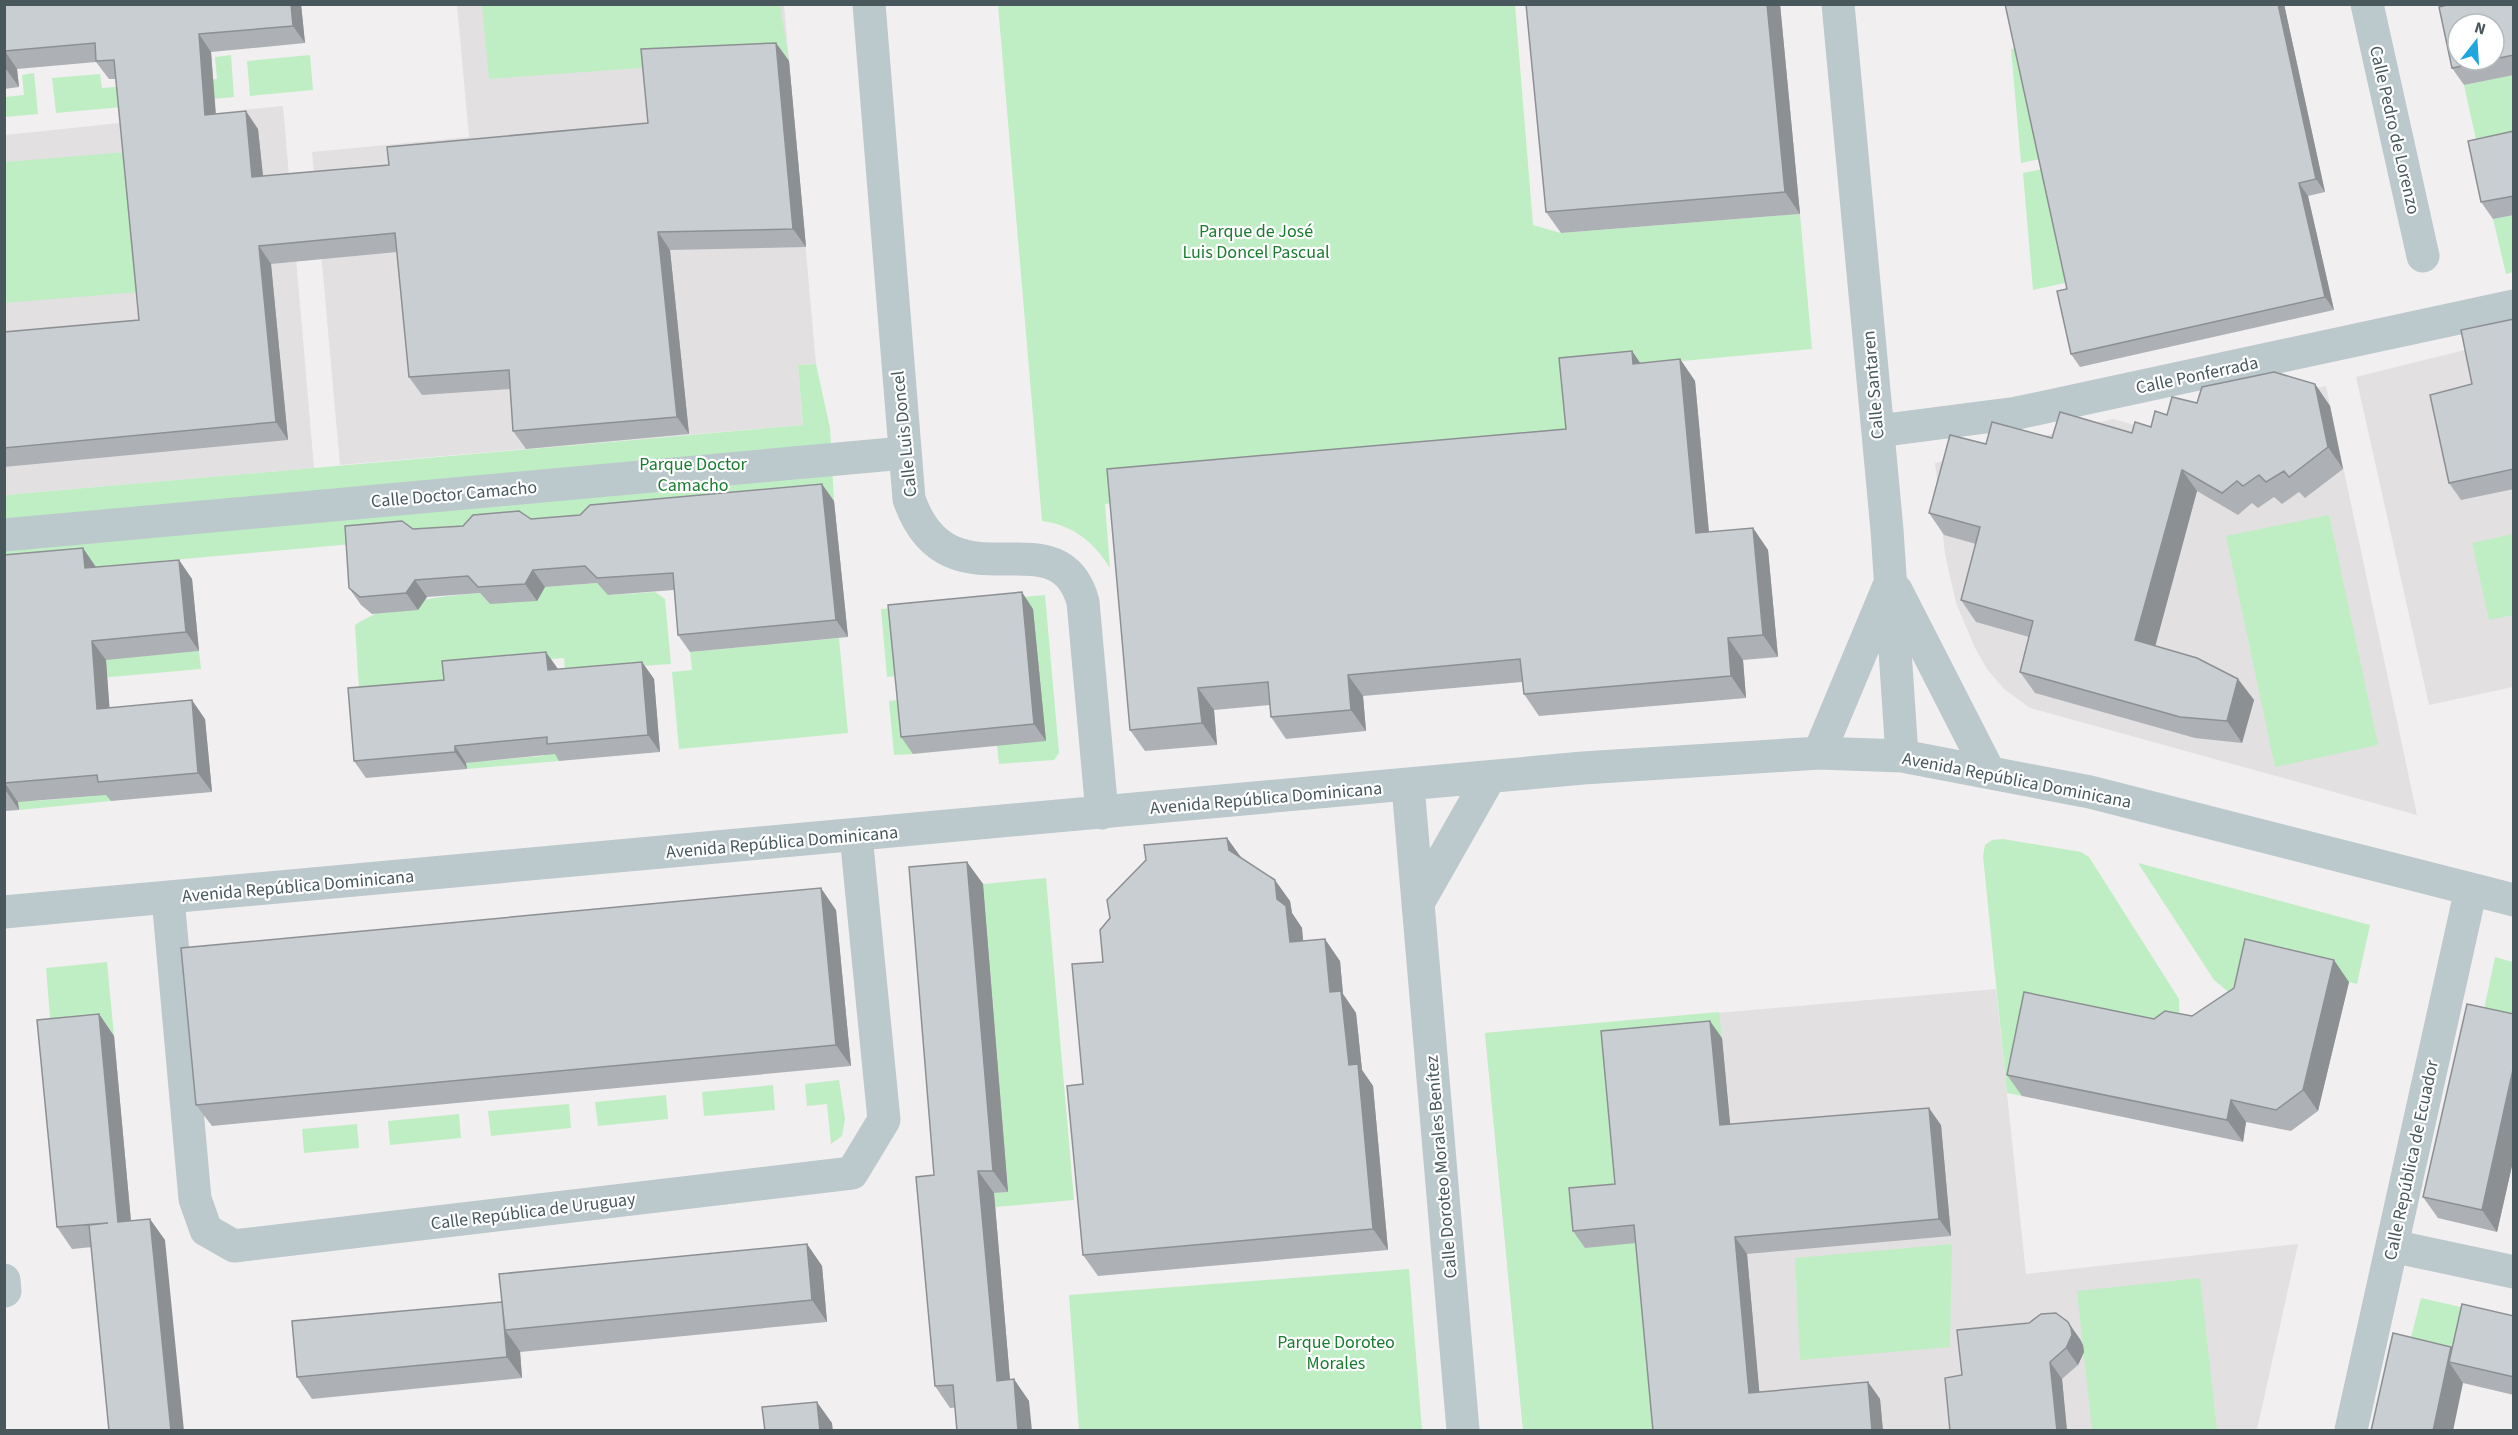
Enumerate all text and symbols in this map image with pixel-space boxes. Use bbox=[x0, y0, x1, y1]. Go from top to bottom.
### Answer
north arrow bbox=[2446, 12, 2506, 72]
text: N bbox=[2472, 17, 2488, 41]
street label: Calle Pedro de Lorenzo bbox=[2363, 43, 2426, 217]
park label: Parque de José Luis Doncel Pascual bbox=[1182, 219, 1330, 265]
street label: Calle Santaren bbox=[1856, 329, 1891, 440]
street label: Calle Ponferrada bbox=[2134, 350, 2261, 401]
street label: Calle Luis Doncel bbox=[885, 369, 924, 498]
park label: Parque Doctor Camacho bbox=[639, 452, 748, 498]
street label: Calle Doctor Camacho bbox=[370, 475, 538, 514]
street label: Avenida República Dominicana bbox=[1900, 746, 2134, 815]
street label: Avenida República Dominicana bbox=[1149, 776, 1383, 821]
street label: Avenida República Dominicana bbox=[665, 820, 899, 865]
street label: Avenida República Dominicana bbox=[181, 864, 415, 909]
street label: Calle Doroteo Morales Benítez bbox=[1419, 1054, 1464, 1280]
street label: Calle República de Ecuador bbox=[2378, 1057, 2445, 1263]
street label: Calle República de Uruguay bbox=[429, 1186, 637, 1236]
park label: Parque Doroteo Morales bbox=[1277, 1330, 1395, 1376]

